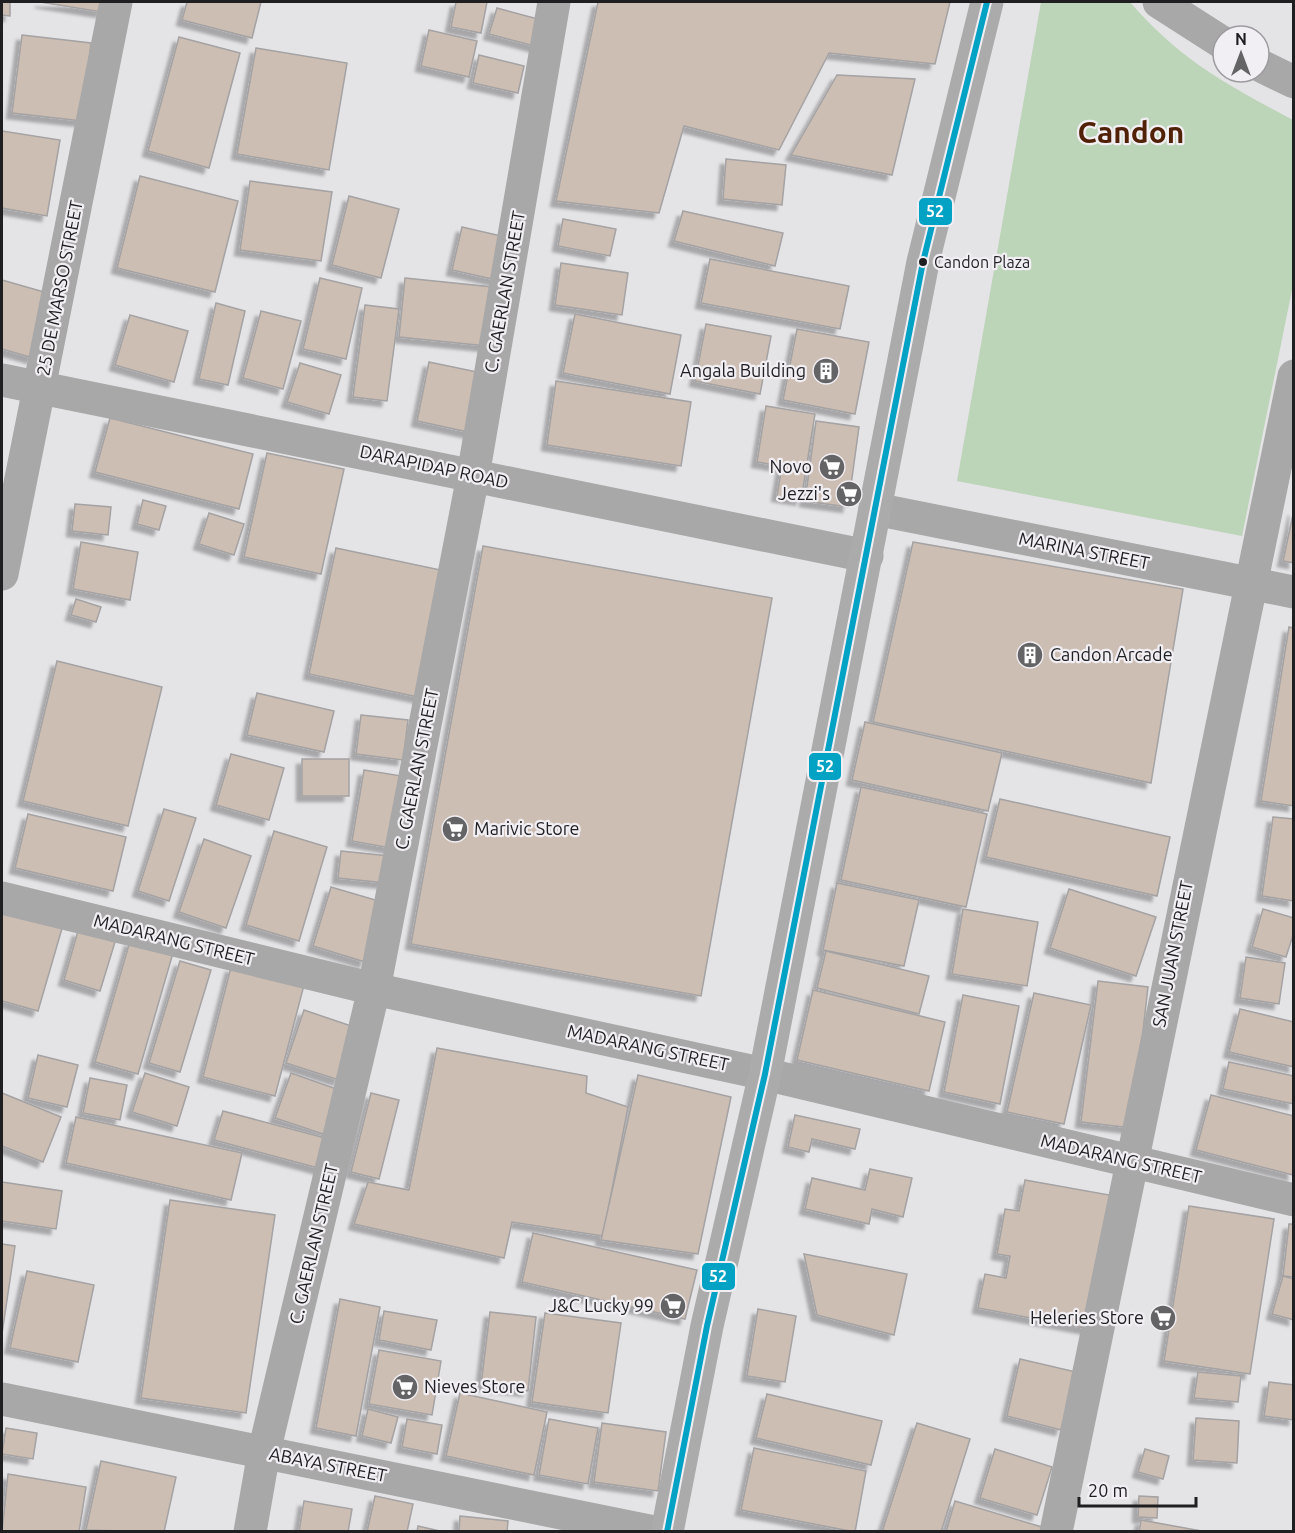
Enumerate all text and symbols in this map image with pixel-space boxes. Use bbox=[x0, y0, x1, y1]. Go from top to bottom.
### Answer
north arrow bbox=[1211, 24, 1271, 84]
text: N bbox=[1235, 30, 1247, 48]
district label: Candon bbox=[1078, 115, 1184, 149]
line badge: 52 bbox=[918, 197, 953, 226]
street label: 25 DE MARSO STREET bbox=[32, 198, 86, 377]
text: 52 bbox=[926, 202, 944, 220]
street label: C. GAERLAN STREET bbox=[480, 209, 528, 374]
place label: Candon Plaza bbox=[934, 253, 1030, 271]
marker: Candon Plaza bbox=[917, 256, 929, 268]
building icon: Angala Building bbox=[811, 356, 841, 386]
place label: Angala Building bbox=[680, 360, 806, 380]
street label: DARAPIDAP ROAD bbox=[358, 440, 510, 492]
supermarket icon: Novo bbox=[817, 452, 847, 482]
place label: Novo bbox=[769, 456, 812, 476]
supermarket icon: Jezzi's bbox=[834, 479, 864, 509]
place label: Jezzi's bbox=[778, 483, 830, 503]
street label: MARINA STREET bbox=[1017, 528, 1151, 572]
building icon: Candon Arcade bbox=[1015, 640, 1045, 670]
place label: Candon Arcade bbox=[1050, 644, 1173, 664]
street label: C. GAERLAN STREET bbox=[391, 686, 441, 851]
line badge: 52 bbox=[808, 752, 842, 781]
text: 52 bbox=[816, 757, 834, 775]
supermarket icon: Marivic Store bbox=[440, 814, 470, 844]
place label: Marivic Store bbox=[474, 818, 579, 838]
street label: SAN JUAN STREET bbox=[1148, 879, 1196, 1029]
street label: MADARANG STREET bbox=[92, 909, 257, 969]
street label: MADARANG STREET bbox=[566, 1020, 731, 1074]
street label: MADARANG STREET bbox=[1039, 1130, 1204, 1186]
street label: C. GAERLAN STREET bbox=[285, 1162, 341, 1326]
line badge: 52 bbox=[701, 1262, 736, 1291]
text: 52 bbox=[709, 1267, 727, 1285]
supermarket icon: J&C Lucky 99 bbox=[658, 1291, 688, 1321]
place label: J&C Lucky 99 bbox=[548, 1295, 654, 1315]
supermarket icon: Heleries Store bbox=[1148, 1303, 1178, 1333]
place label: Heleries Store bbox=[1030, 1307, 1144, 1327]
supermarket icon: Nieves Store bbox=[390, 1372, 420, 1402]
place label: Nieves Store bbox=[424, 1376, 526, 1396]
street label: ABAYA STREET bbox=[268, 1443, 389, 1485]
scale bar bbox=[1079, 1470, 1196, 1508]
text: 20 m bbox=[1088, 1480, 1128, 1500]

